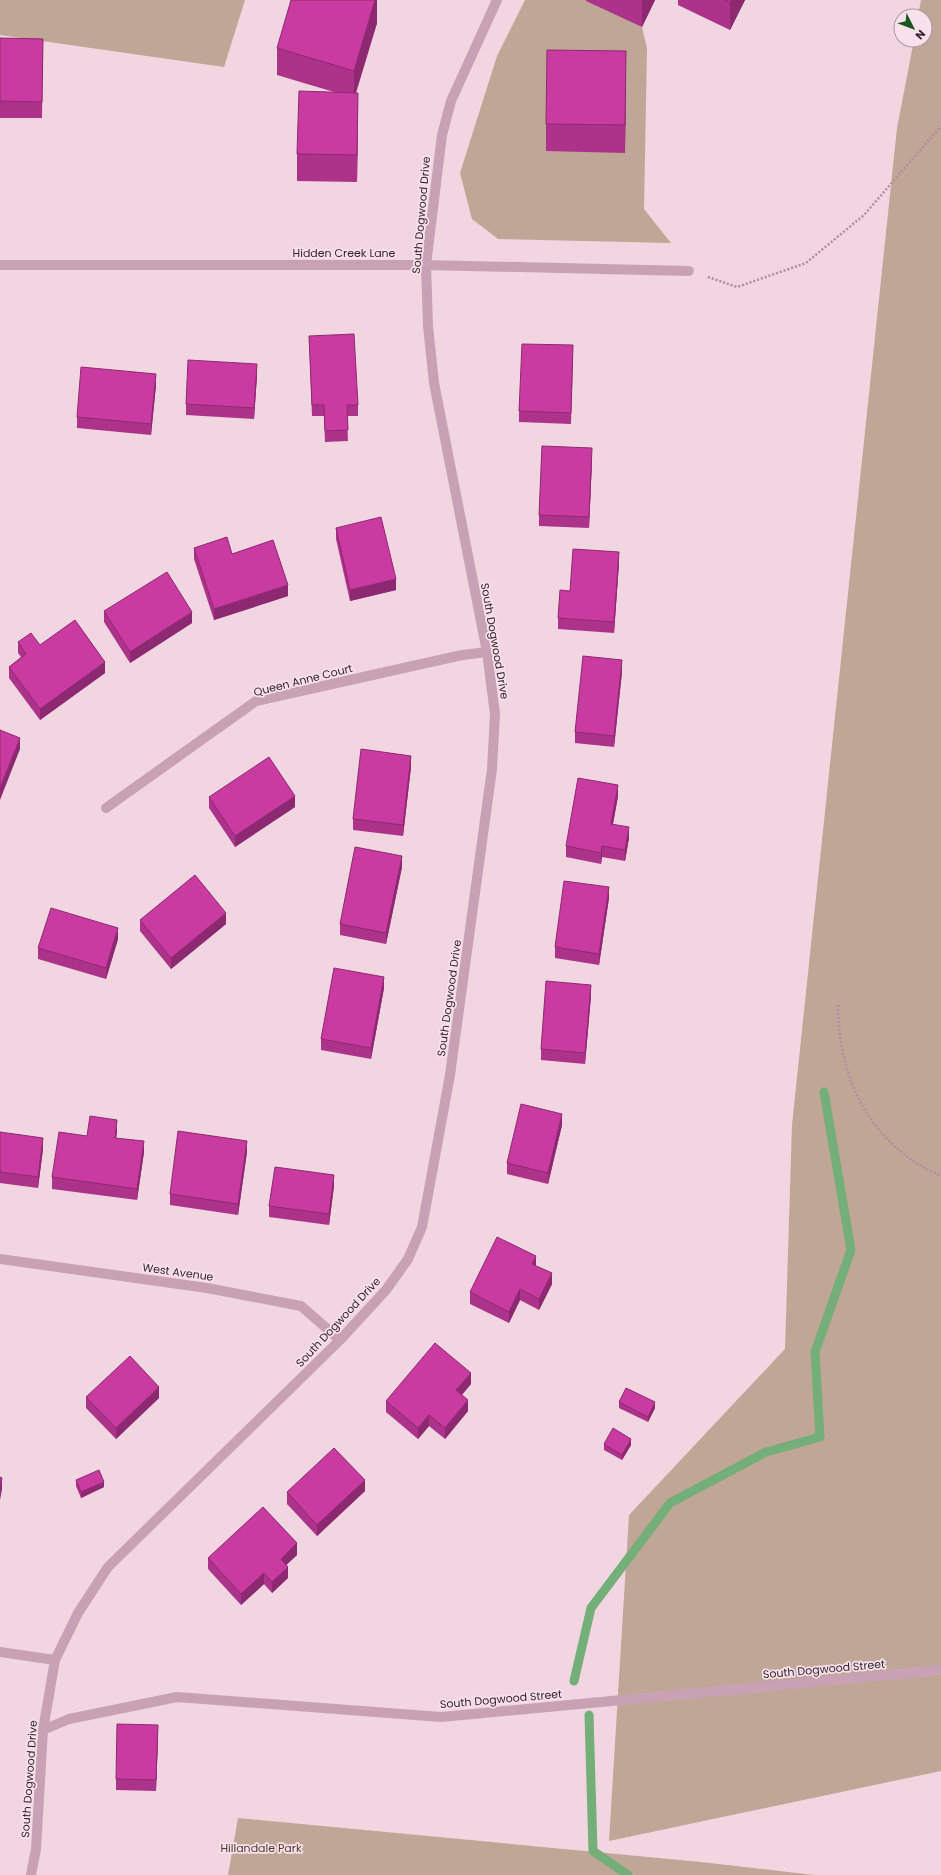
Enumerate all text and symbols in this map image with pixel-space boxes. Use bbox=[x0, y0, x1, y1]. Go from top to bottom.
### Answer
north arrow bbox=[893, 8, 933, 48]
text: N bbox=[912, 26, 929, 43]
street label: South Dogwood Drive bbox=[408, 155, 434, 274]
street label: Hidden Creek Lane bbox=[293, 245, 396, 261]
street label: South Dogwood Drive bbox=[477, 582, 513, 701]
street label: Queen Anne Court bbox=[252, 660, 354, 700]
street label: South Dogwood Drive bbox=[433, 938, 465, 1057]
street label: West Avenue bbox=[141, 1259, 215, 1285]
street label: South Dogwood Drive bbox=[292, 1273, 384, 1371]
street label: South Dogwood Street bbox=[762, 1656, 886, 1682]
street label: South Dogwood Street bbox=[439, 1686, 563, 1712]
street label: South Dogwood Drive bbox=[17, 1719, 41, 1838]
park label: Hillandale Park bbox=[220, 1840, 302, 1856]

